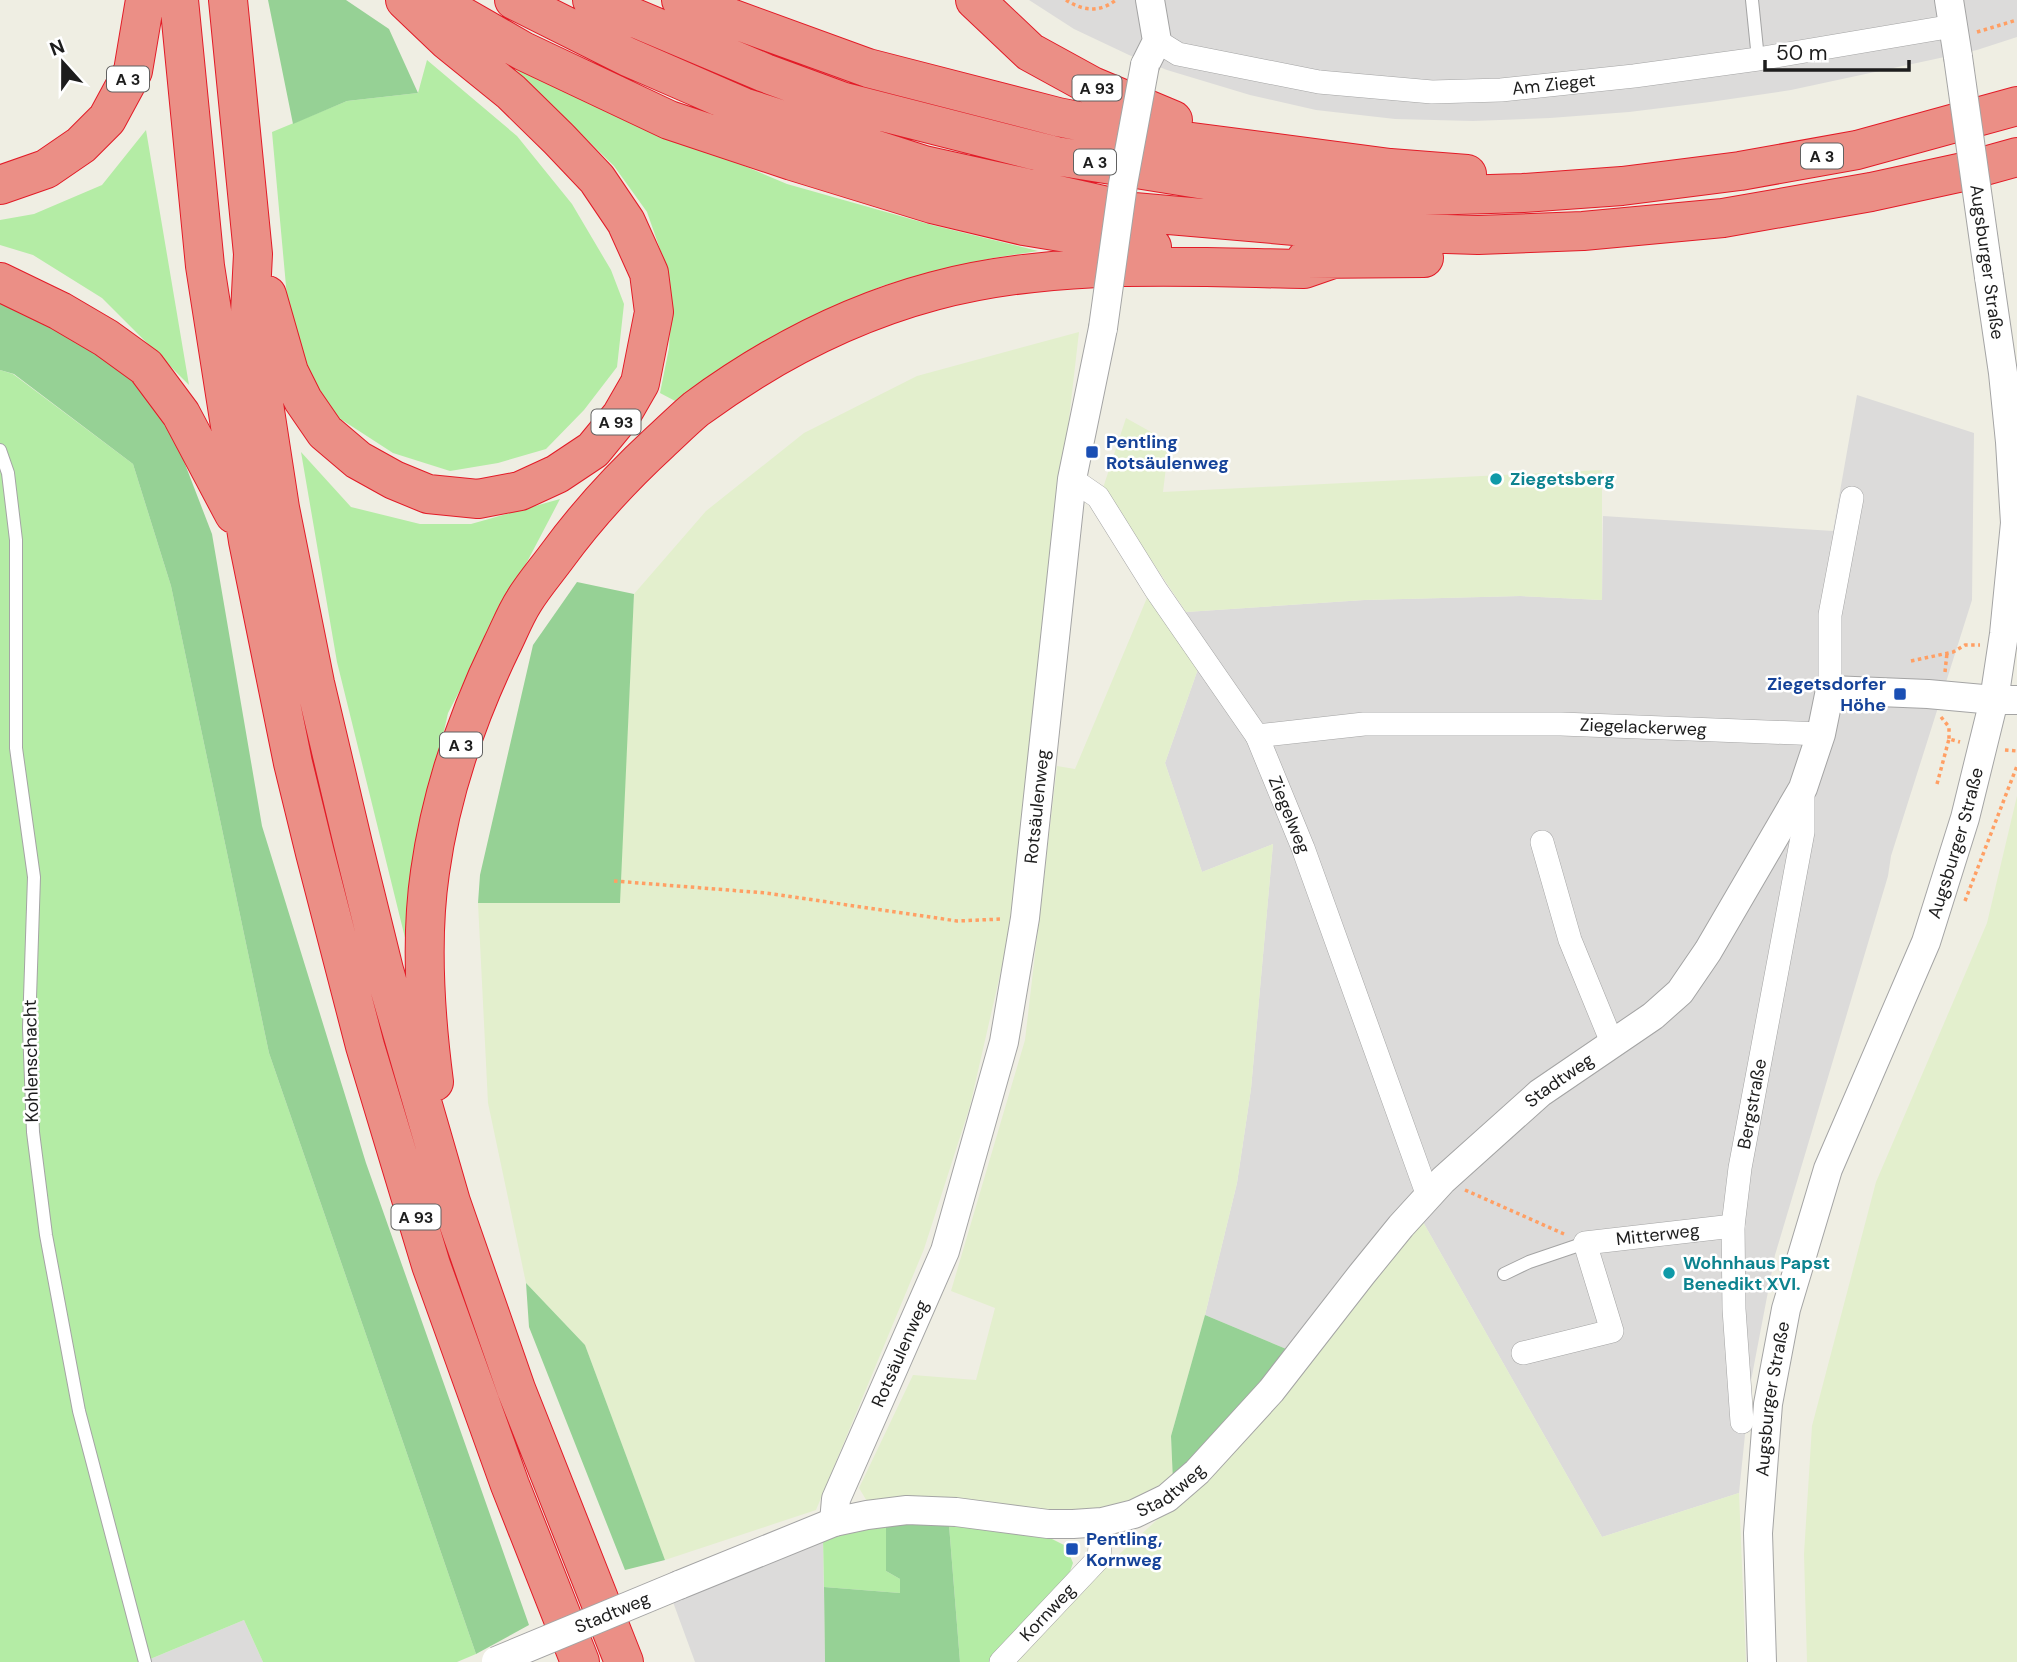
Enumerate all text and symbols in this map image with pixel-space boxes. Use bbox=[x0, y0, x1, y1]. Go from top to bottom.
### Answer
north arrow bbox=[28, 28, 98, 98]
scale bar bbox=[1765, 28, 1909, 72]
text: N bbox=[46, 33, 68, 62]
text: 50 m bbox=[1776, 39, 1827, 67]
road number: A 3 bbox=[107, 66, 149, 92]
street label: Am Zieget bbox=[1511, 68, 1597, 101]
road number: A 93 bbox=[1072, 76, 1122, 100]
road number: A 3 bbox=[1801, 144, 1843, 168]
road number: A 3 bbox=[1074, 150, 1116, 174]
street label: Augsburger Straße bbox=[1964, 183, 2010, 341]
road number: A 93 bbox=[592, 410, 640, 434]
place label: Pentling Rotsäulenweg bbox=[1106, 430, 1229, 475]
marker: Pentling Rotsäulenweg bbox=[1084, 444, 1100, 460]
place label: Ziegetsberg bbox=[1510, 467, 1615, 491]
marker: Ziegetsberg bbox=[1488, 471, 1504, 487]
place label: Ziegetsdorfer Höhe bbox=[1767, 672, 1886, 717]
marker: Ziegetsdorfer Höhe bbox=[1892, 686, 1908, 702]
street label: Ziegelackerweg bbox=[1579, 713, 1707, 742]
road number: A 3 bbox=[440, 732, 482, 758]
street label: Rotsäulenweg bbox=[1019, 748, 1055, 865]
street label: Augsburger Straße bbox=[1922, 765, 1989, 922]
street label: Ziegelweg bbox=[1263, 772, 1316, 857]
street label: Kohlenschacht bbox=[18, 999, 44, 1123]
street label: Stadtweg bbox=[1520, 1048, 1599, 1113]
street label: Bergstraße bbox=[1732, 1057, 1772, 1151]
road number: A 93 bbox=[392, 1204, 440, 1230]
street label: Mitterweg bbox=[1615, 1218, 1701, 1251]
place label: Wohnhaus Papst Benedikt XVI. bbox=[1683, 1251, 1830, 1296]
marker: Wohnhaus Papst Benedikt XVI. bbox=[1661, 1265, 1677, 1281]
street label: Rotsäulenweg bbox=[866, 1296, 934, 1411]
street label: Augsburger Straße bbox=[1750, 1319, 1795, 1477]
street label: Stadtweg bbox=[1132, 1459, 1211, 1523]
place label: Pentling, Kornweg bbox=[1086, 1527, 1162, 1572]
marker: Pentling, Kornweg bbox=[1064, 1541, 1080, 1557]
street label: Kornweg bbox=[1014, 1578, 1081, 1647]
street label: Stadtweg bbox=[571, 1586, 654, 1639]

